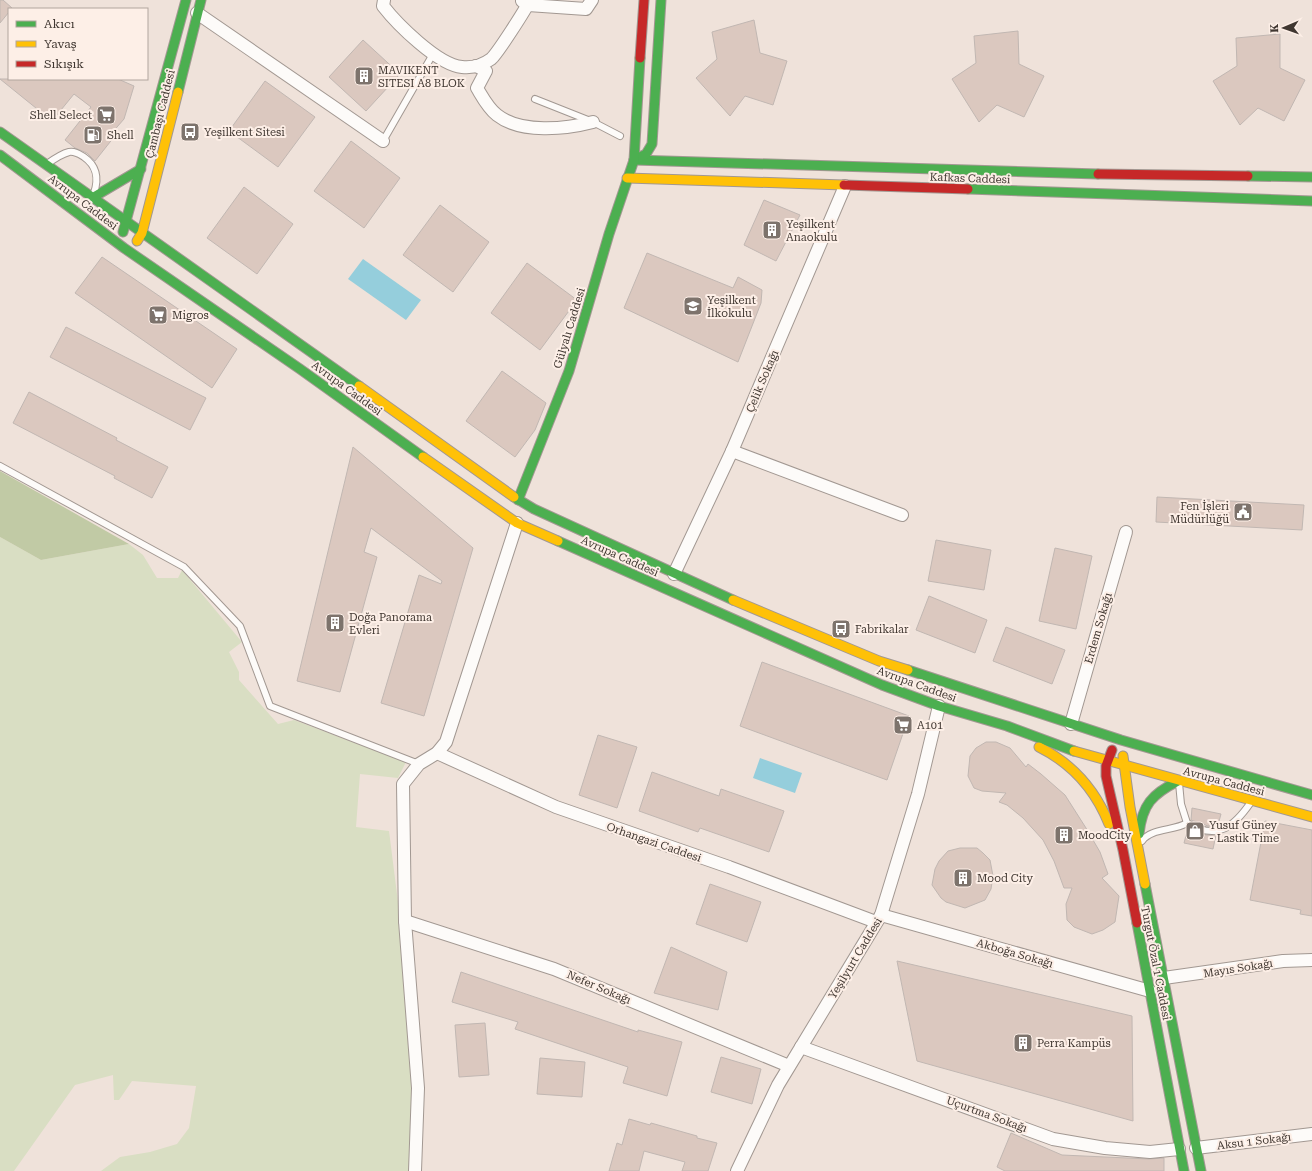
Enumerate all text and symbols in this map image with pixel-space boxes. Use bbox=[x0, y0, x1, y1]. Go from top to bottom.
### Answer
legend bbox=[8, 8, 148, 80]
north arrow bbox=[1264, 8, 1304, 48]
text: Akıcı bbox=[44, 17, 75, 31]
text: K bbox=[1268, 23, 1281, 33]
text: Yavaş bbox=[44, 37, 77, 51]
text: Sıkışık bbox=[44, 57, 84, 71]
place label: MAVIKENT SITESI A8 BLOK bbox=[378, 64, 465, 90]
building icon: MAVIKENT SITESI A8 BLOK bbox=[353, 65, 375, 87]
street label: Çambaşı Caddesi bbox=[143, 68, 178, 160]
supermarket icon: Shell Select bbox=[95, 104, 117, 126]
place label: Shell Select bbox=[30, 109, 92, 122]
bus stop icon: Yeşilkent Sitesi bbox=[179, 121, 201, 143]
fuel station icon: Shell bbox=[82, 124, 104, 146]
place label: Yeşilkent Sitesi bbox=[204, 126, 285, 139]
place label: Shell bbox=[107, 129, 134, 142]
street label: Kafkas Caddesi bbox=[929, 171, 1011, 186]
street label: Avrupa Caddesi bbox=[45, 172, 120, 233]
place label: Yeşilkent Anaokulu bbox=[786, 218, 838, 244]
building icon: Yeşilkent Anaokulu bbox=[761, 219, 783, 241]
street label: Gülyalı Caddesi bbox=[551, 286, 588, 370]
place label: Yeşilkent İlkokulu bbox=[707, 294, 756, 320]
school or university icon: Yeşilkent İlkokulu bbox=[682, 295, 704, 317]
supermarket icon: Migros bbox=[147, 304, 169, 326]
place label: Migros bbox=[172, 309, 209, 322]
street label: Çelik Sokağı bbox=[743, 348, 782, 414]
street label: Avrupa Caddesi bbox=[309, 359, 385, 419]
place label: Fen İşleri Müdürlüğü bbox=[1170, 499, 1229, 526]
public building icon: Fen İşleri Müdürlüğü bbox=[1232, 501, 1254, 523]
street label: Avrupa Caddesi bbox=[579, 534, 661, 580]
street label: Erdem Sokağı bbox=[1082, 591, 1115, 665]
place label: Doğa Panorama Evleri bbox=[349, 611, 432, 637]
building icon: Doğa Panorama Evleri bbox=[324, 612, 346, 634]
bus stop icon: Fabrikalar bbox=[830, 618, 852, 640]
place label: Fabrikalar bbox=[855, 623, 909, 636]
street label: Avrupa Caddesi bbox=[875, 664, 959, 705]
supermarket icon: A101 bbox=[892, 714, 914, 736]
place label: A101 bbox=[917, 719, 943, 732]
street label: Avrupa Caddesi bbox=[1182, 764, 1266, 799]
place label: Yusuf Güney - Lastik Time bbox=[1209, 819, 1279, 845]
street label: Orhangazi Caddesi bbox=[605, 820, 703, 865]
shop icon: Yusuf Güney - Lastik Time bbox=[1184, 820, 1206, 842]
building icon: MoodCity bbox=[1053, 824, 1075, 846]
place label: MoodCity bbox=[1078, 829, 1132, 842]
building icon: Mood City bbox=[952, 867, 974, 889]
place label: Mood City bbox=[977, 872, 1033, 885]
street label: Turgut Özal 1 Caddesi bbox=[1138, 905, 1174, 1022]
street label: Yeşilyurt Caddesi bbox=[826, 915, 885, 1001]
street label: Akboğa Sokağı bbox=[975, 936, 1055, 971]
street label: Mayıs Sokağı bbox=[1202, 957, 1274, 980]
street label: Nefer Sokağı bbox=[565, 968, 633, 1007]
building icon: Perra Kampüs bbox=[1012, 1032, 1034, 1054]
place label: Perra Kampüs bbox=[1037, 1037, 1111, 1050]
street label: Uçurtma Sokağı bbox=[945, 1094, 1030, 1135]
street label: Aksu 1 Sokağı bbox=[1216, 1130, 1292, 1152]

